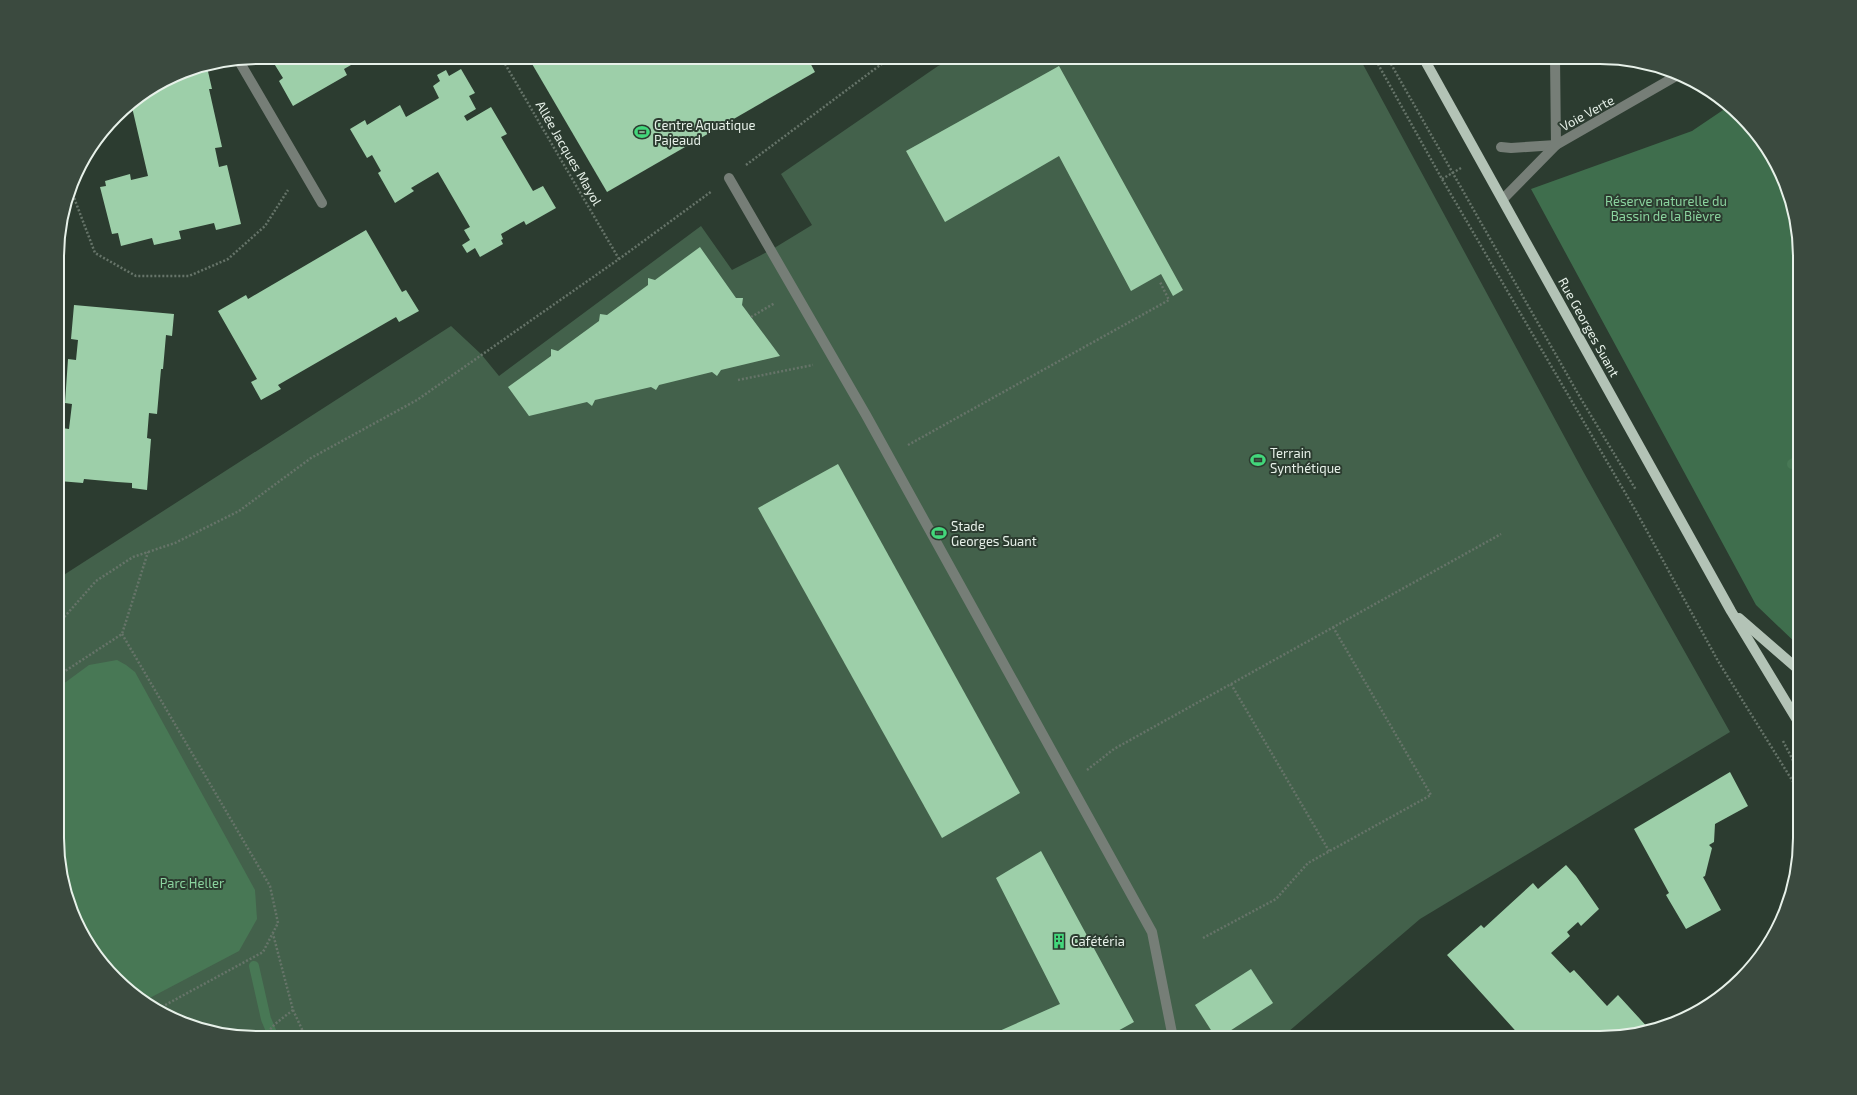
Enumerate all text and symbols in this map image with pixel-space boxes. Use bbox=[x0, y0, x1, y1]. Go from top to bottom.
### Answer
street label: Voie Verte bbox=[1557, 92, 1617, 134]
street label: Allée Jacques Mayol bbox=[533, 98, 606, 208]
place label: Centre Aquatique Pajeaud bbox=[654, 117, 756, 148]
sports icon: Centre Aquatique Pajeaud bbox=[633, 123, 651, 141]
park label: Réserve naturelle du Bassin de la Bièvre bbox=[1605, 193, 1727, 224]
street label: Rue Georges Suant bbox=[1555, 275, 1623, 379]
place label: Terrain Synthétique bbox=[1270, 445, 1341, 476]
sports icon: Terrain Synthétique bbox=[1249, 451, 1267, 469]
place label: Stade Georges Suant bbox=[951, 518, 1037, 549]
sports icon: Stade Georges Suant bbox=[930, 524, 948, 542]
park label: Parc Heller bbox=[160, 875, 224, 891]
building icon: Cafétéria bbox=[1050, 932, 1068, 950]
place label: Cafétéria bbox=[1071, 933, 1125, 949]

